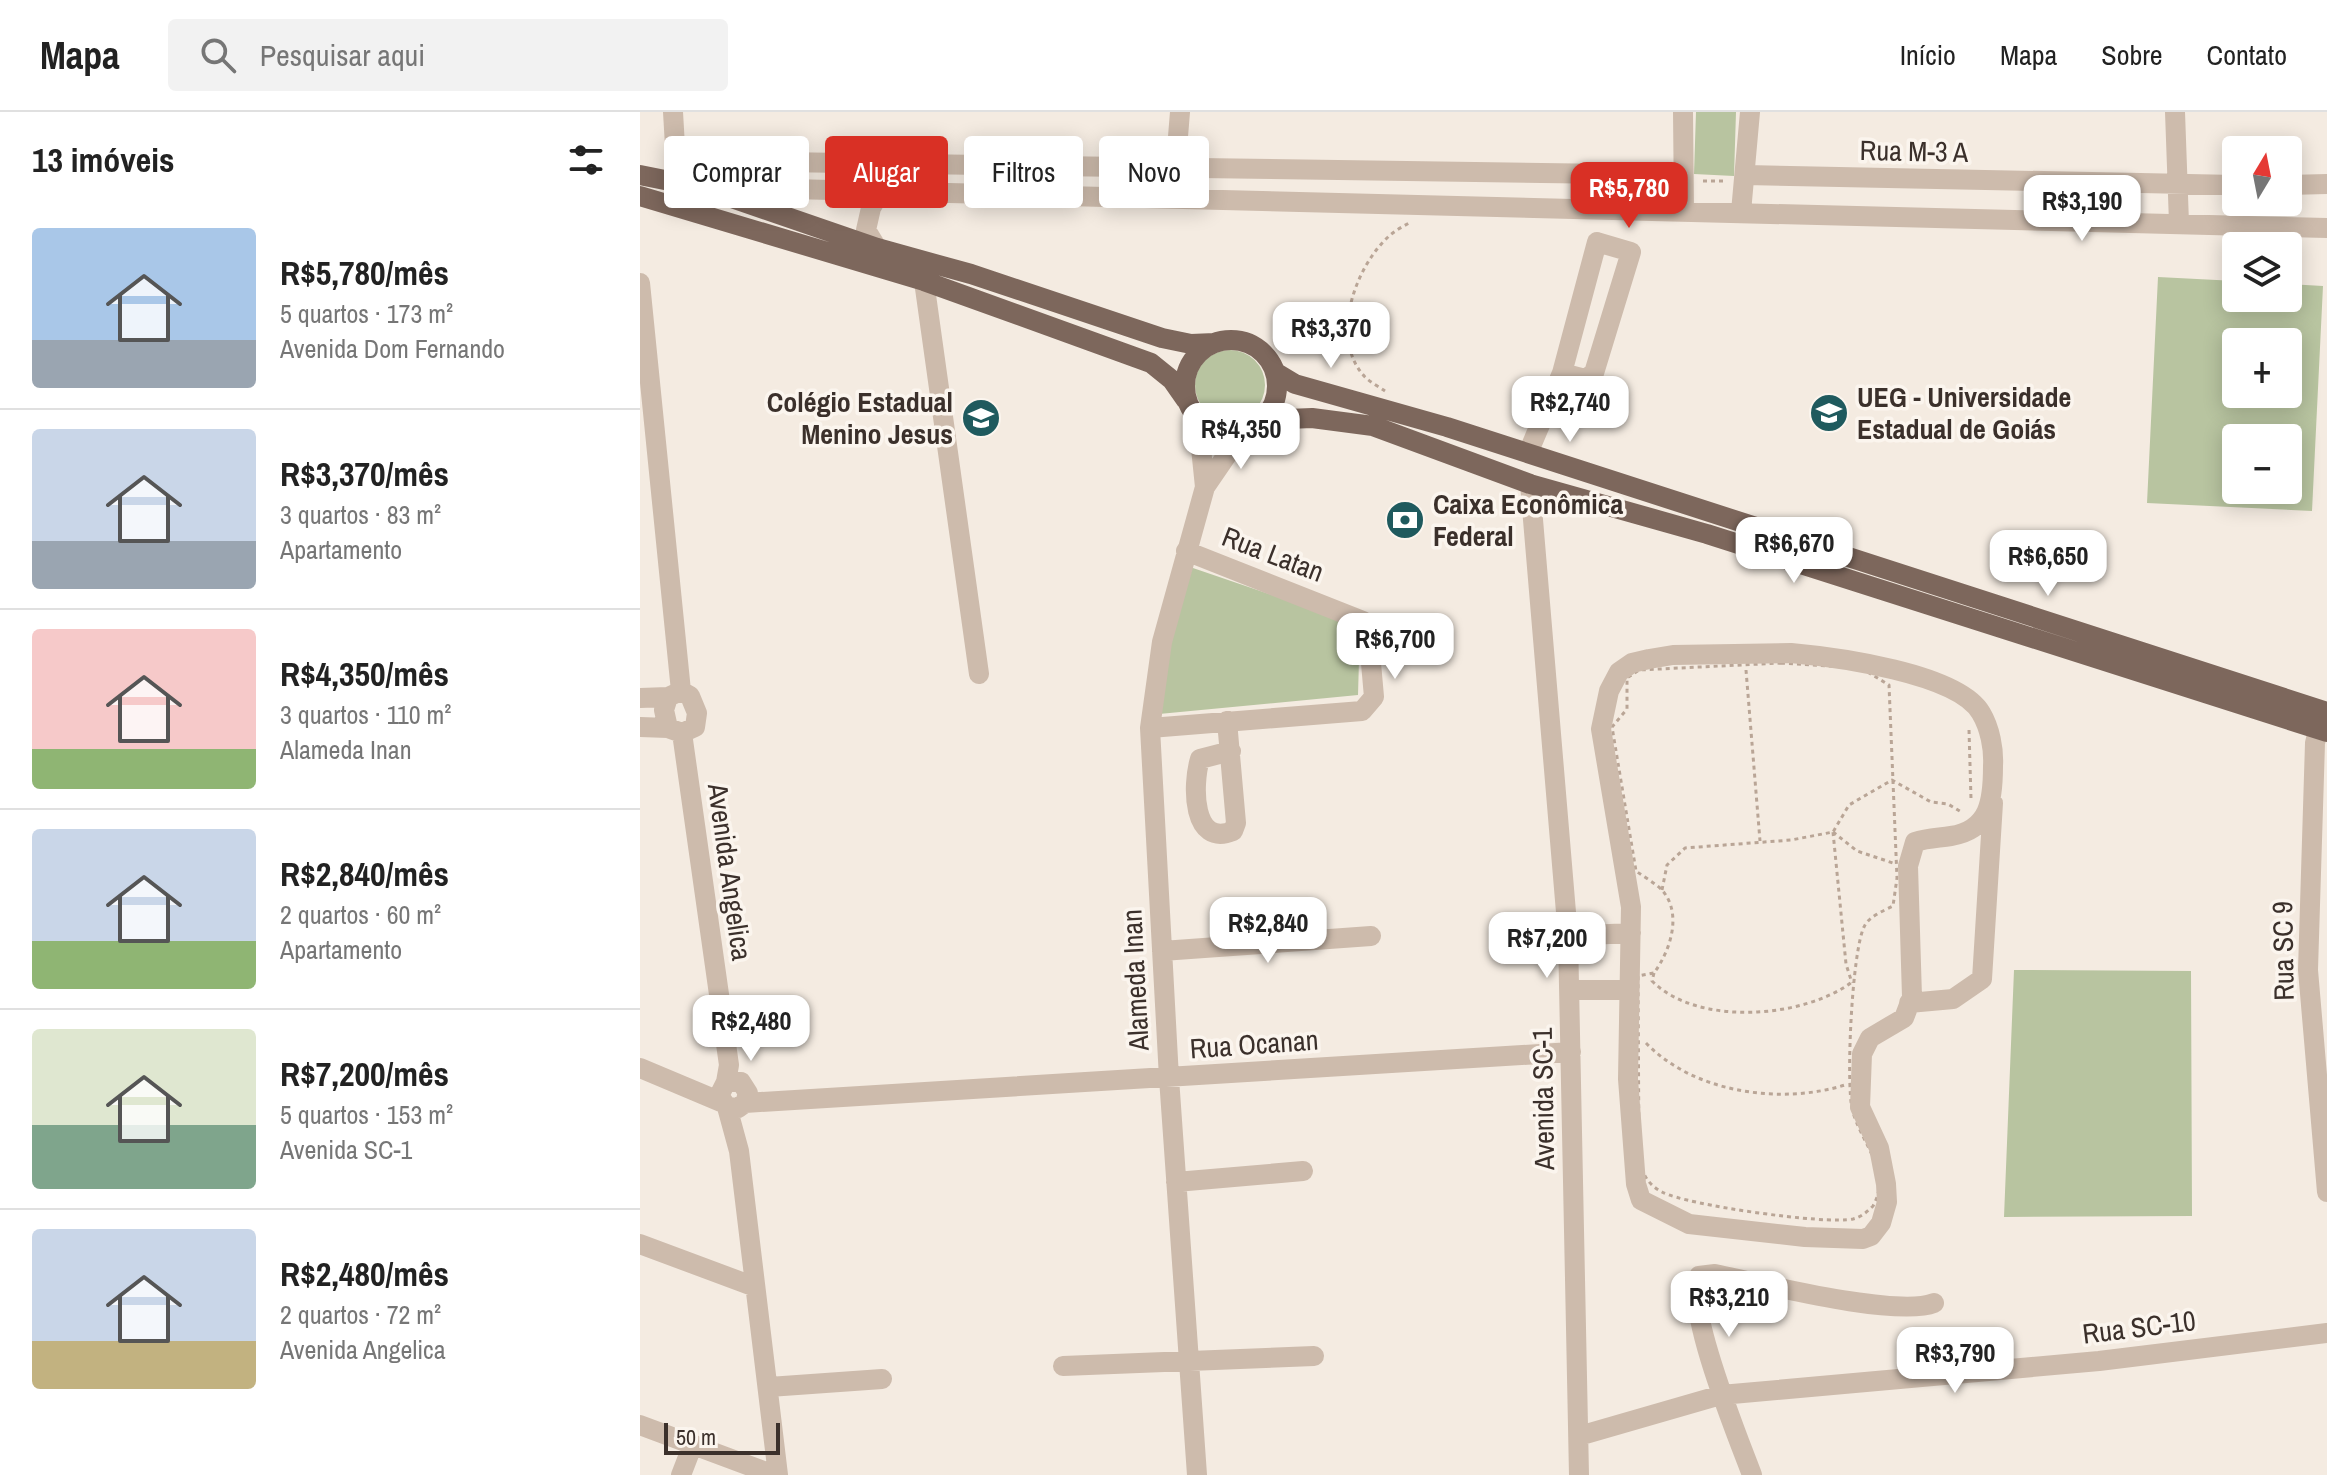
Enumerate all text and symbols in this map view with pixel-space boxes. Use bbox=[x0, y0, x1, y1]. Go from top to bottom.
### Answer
search box bbox=[168, 19, 728, 91]
text: Mapa bbox=[40, 30, 120, 81]
icon: search bbox=[196, 33, 240, 77]
text: Pesquisar aqui bbox=[260, 35, 425, 75]
text: Início bbox=[1900, 36, 1956, 74]
text: Mapa bbox=[2000, 36, 2057, 74]
text: Sobre bbox=[2101, 36, 2163, 74]
text: Contato bbox=[2207, 36, 2287, 74]
street label: Rua M-3 A bbox=[1859, 131, 1969, 171]
chip: Comprar bbox=[664, 136, 809, 208]
chip: Alugar bbox=[825, 136, 948, 208]
chip: Filtros bbox=[964, 136, 1083, 208]
chip: Novo bbox=[1099, 136, 1209, 208]
north arrow bbox=[2222, 136, 2302, 216]
map controls bbox=[2222, 136, 2302, 504]
text: 13 imóveis bbox=[32, 137, 175, 183]
icon: filters bbox=[564, 138, 608, 182]
pin: R$5,780 bbox=[1555, 162, 1703, 230]
text: R$5,780 bbox=[1589, 170, 1669, 205]
pin: R$3,190 bbox=[2008, 175, 2156, 243]
text: R$3,190 bbox=[2042, 183, 2122, 218]
button: layers bbox=[2222, 232, 2302, 312]
text: R$5,780/mês bbox=[280, 250, 449, 296]
icon: home bbox=[96, 260, 192, 356]
text: 5 quartos · 173 m² bbox=[280, 296, 453, 331]
pin: R$3,370 bbox=[1257, 302, 1405, 370]
text: R$3,370 bbox=[1291, 310, 1371, 345]
button: + bbox=[2222, 328, 2302, 408]
text: Avenida Dom Fernando bbox=[280, 331, 505, 366]
pin: R$2,740 bbox=[1496, 376, 1644, 444]
place label: UEG - Universidade Estadual de Goiás bbox=[1857, 378, 2071, 448]
place label: Colégio Estadual Menino Jesus bbox=[767, 383, 953, 453]
text: R$2,740 bbox=[1530, 384, 1610, 419]
school or university icon: UEG - Universidade Estadual de Goiás bbox=[1808, 392, 1850, 434]
school or university icon: Colégio Estadual Menino Jesus bbox=[960, 397, 1002, 439]
pin: R$4,350 bbox=[1167, 403, 1315, 471]
text: R$4,350 bbox=[1201, 411, 1281, 446]
button: − bbox=[2222, 424, 2302, 504]
text: R$3,370/mês bbox=[280, 451, 449, 497]
icon: home bbox=[96, 461, 192, 557]
place label: Caixa Econômica Federal bbox=[1433, 485, 1623, 555]
text: 3 quartos · 83 m² bbox=[280, 497, 441, 532]
bank icon: Caixa Econômica Federal bbox=[1384, 499, 1426, 541]
street label: Rua Latan bbox=[1217, 517, 1329, 591]
pin: R$6,670 bbox=[1720, 517, 1868, 585]
text: R$6,670 bbox=[1754, 525, 1834, 560]
pin: R$6,650 bbox=[1974, 530, 2122, 598]
text: Apartamento bbox=[280, 532, 402, 567]
text: R$6,650 bbox=[2008, 538, 2088, 573]
pin: R$6,700 bbox=[1321, 613, 1469, 681]
text: R$6,700 bbox=[1355, 621, 1435, 656]
text: R$4,350/mês bbox=[280, 651, 449, 697]
icon: home bbox=[96, 661, 192, 757]
text: 3 quartos · 110 m² bbox=[280, 697, 451, 732]
text: Alameda Inan bbox=[280, 732, 412, 767]
street label: Avenida Angelica bbox=[699, 780, 761, 963]
text: R$2,840/mês bbox=[280, 851, 449, 897]
icon: home bbox=[96, 861, 192, 957]
text: 2 quartos · 60 m² bbox=[280, 897, 441, 932]
pin: R$2,840 bbox=[1194, 897, 1342, 965]
street label: Rua SC 9 bbox=[2263, 901, 2303, 1001]
text: R$2,840 bbox=[1228, 905, 1308, 940]
street label: Alameda Inan bbox=[1112, 908, 1158, 1053]
pin: R$7,200 bbox=[1473, 912, 1621, 980]
text: R$7,200 bbox=[1507, 920, 1587, 955]
text: Apartamento bbox=[280, 932, 402, 967]
pin: R$2,480 bbox=[677, 995, 825, 1063]
text: R$2,480 bbox=[711, 1003, 791, 1038]
street label: Rua Ocanan bbox=[1188, 1021, 1320, 1067]
street label: Avenida SC-1 bbox=[1523, 1027, 1563, 1172]
text: R$7,200/mês bbox=[280, 1051, 449, 1097]
icon: home bbox=[96, 1061, 192, 1157]
text: 5 quartos · 153 m² bbox=[280, 1097, 453, 1132]
text: Avenida SC-1 bbox=[280, 1132, 412, 1167]
text: R$2,480/mês bbox=[280, 1251, 449, 1297]
icon: home bbox=[96, 1261, 192, 1357]
pin: R$3,210 bbox=[1655, 1271, 1803, 1339]
text: R$3,210 bbox=[1689, 1279, 1769, 1314]
text: 2 quartos · 72 m² bbox=[280, 1297, 441, 1332]
street label: Rua SC-10 bbox=[2080, 1301, 2198, 1353]
pin: R$3,790 bbox=[1881, 1327, 2029, 1395]
text: Avenida Angelica bbox=[280, 1332, 446, 1367]
text: R$3,790 bbox=[1915, 1335, 1995, 1370]
scale bar bbox=[664, 1419, 780, 1455]
text: 50 m bbox=[676, 1422, 716, 1452]

